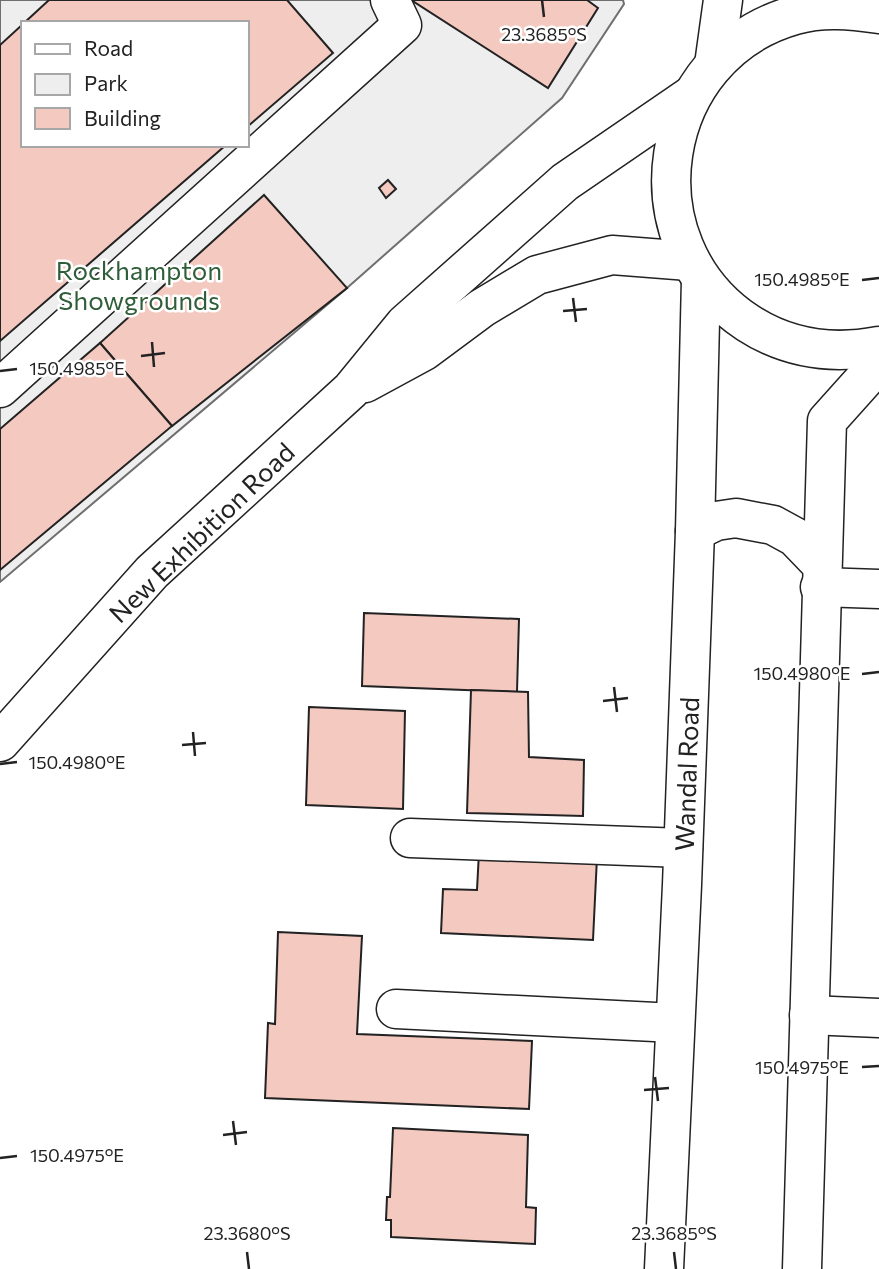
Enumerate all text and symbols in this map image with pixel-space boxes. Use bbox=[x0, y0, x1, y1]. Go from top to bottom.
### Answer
legend bbox=[21, 21, 248, 147]
text: 23.3685°S bbox=[501, 23, 587, 45]
text: Road bbox=[84, 35, 133, 60]
text: Park bbox=[84, 70, 128, 95]
text: Building bbox=[84, 105, 161, 130]
park label: Rockhampton Showgrounds bbox=[56, 254, 222, 315]
text: 150.4985°E bbox=[754, 268, 850, 290]
text: 150.4985°E bbox=[29, 357, 125, 379]
street label: New Exhibition Road bbox=[102, 436, 300, 628]
text: 150.4980°E bbox=[754, 662, 850, 684]
street label: Wandal Road bbox=[668, 696, 704, 852]
text: 150.4980°E bbox=[29, 751, 125, 773]
text: 150.4975°E bbox=[755, 1056, 849, 1078]
text: 150.4975°E bbox=[30, 1144, 124, 1166]
text: 23.3680°S bbox=[203, 1222, 291, 1244]
text: 23.3685°S bbox=[631, 1222, 717, 1244]

